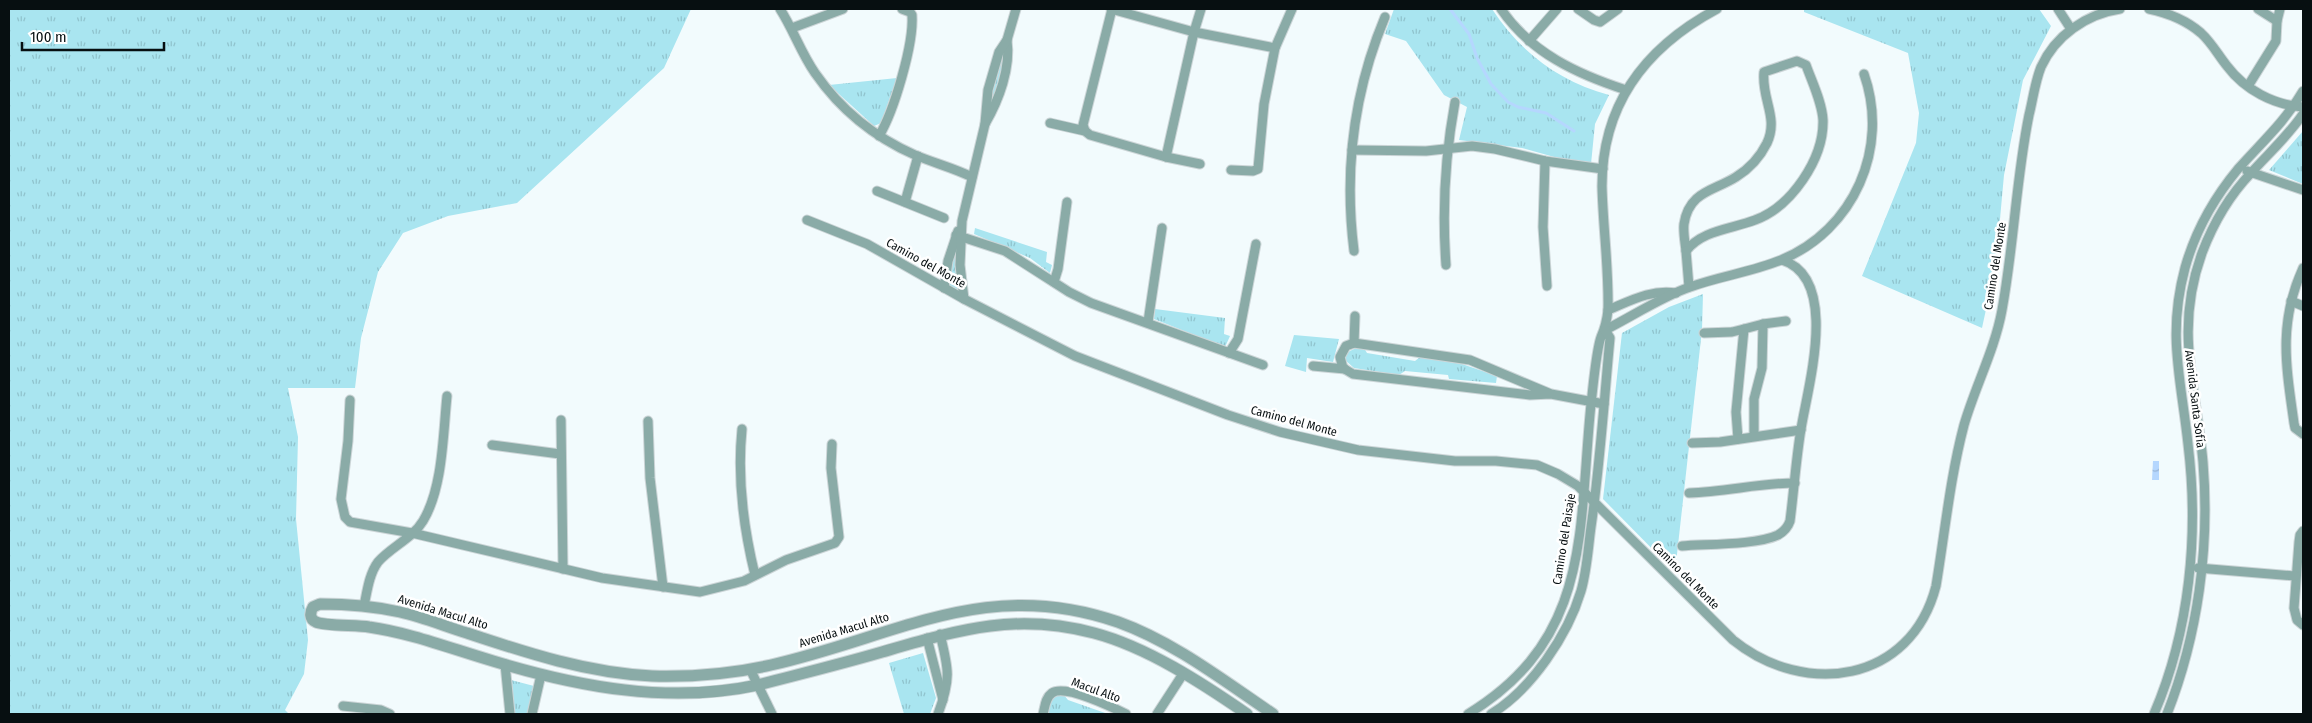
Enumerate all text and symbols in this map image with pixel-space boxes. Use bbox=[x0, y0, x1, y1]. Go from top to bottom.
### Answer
scale bar bbox=[22, 20, 165, 52]
text: 100 m bbox=[30, 28, 67, 46]
street label: Camino del Monte bbox=[1981, 221, 2009, 311]
street label: Camino del Monte bbox=[884, 235, 968, 291]
street label: Avenida Santa Sofía bbox=[2182, 349, 2208, 449]
street label: Camino del Monte bbox=[1249, 403, 1339, 439]
street label: Camino del Paisaje bbox=[1550, 492, 1578, 586]
street label: Camino del Monte bbox=[1650, 540, 1722, 612]
street label: Avenida Macul Alto bbox=[396, 592, 490, 632]
street label: Avenida Macul Alto bbox=[797, 610, 891, 650]
street label: Macul Alto bbox=[1070, 675, 1122, 705]

